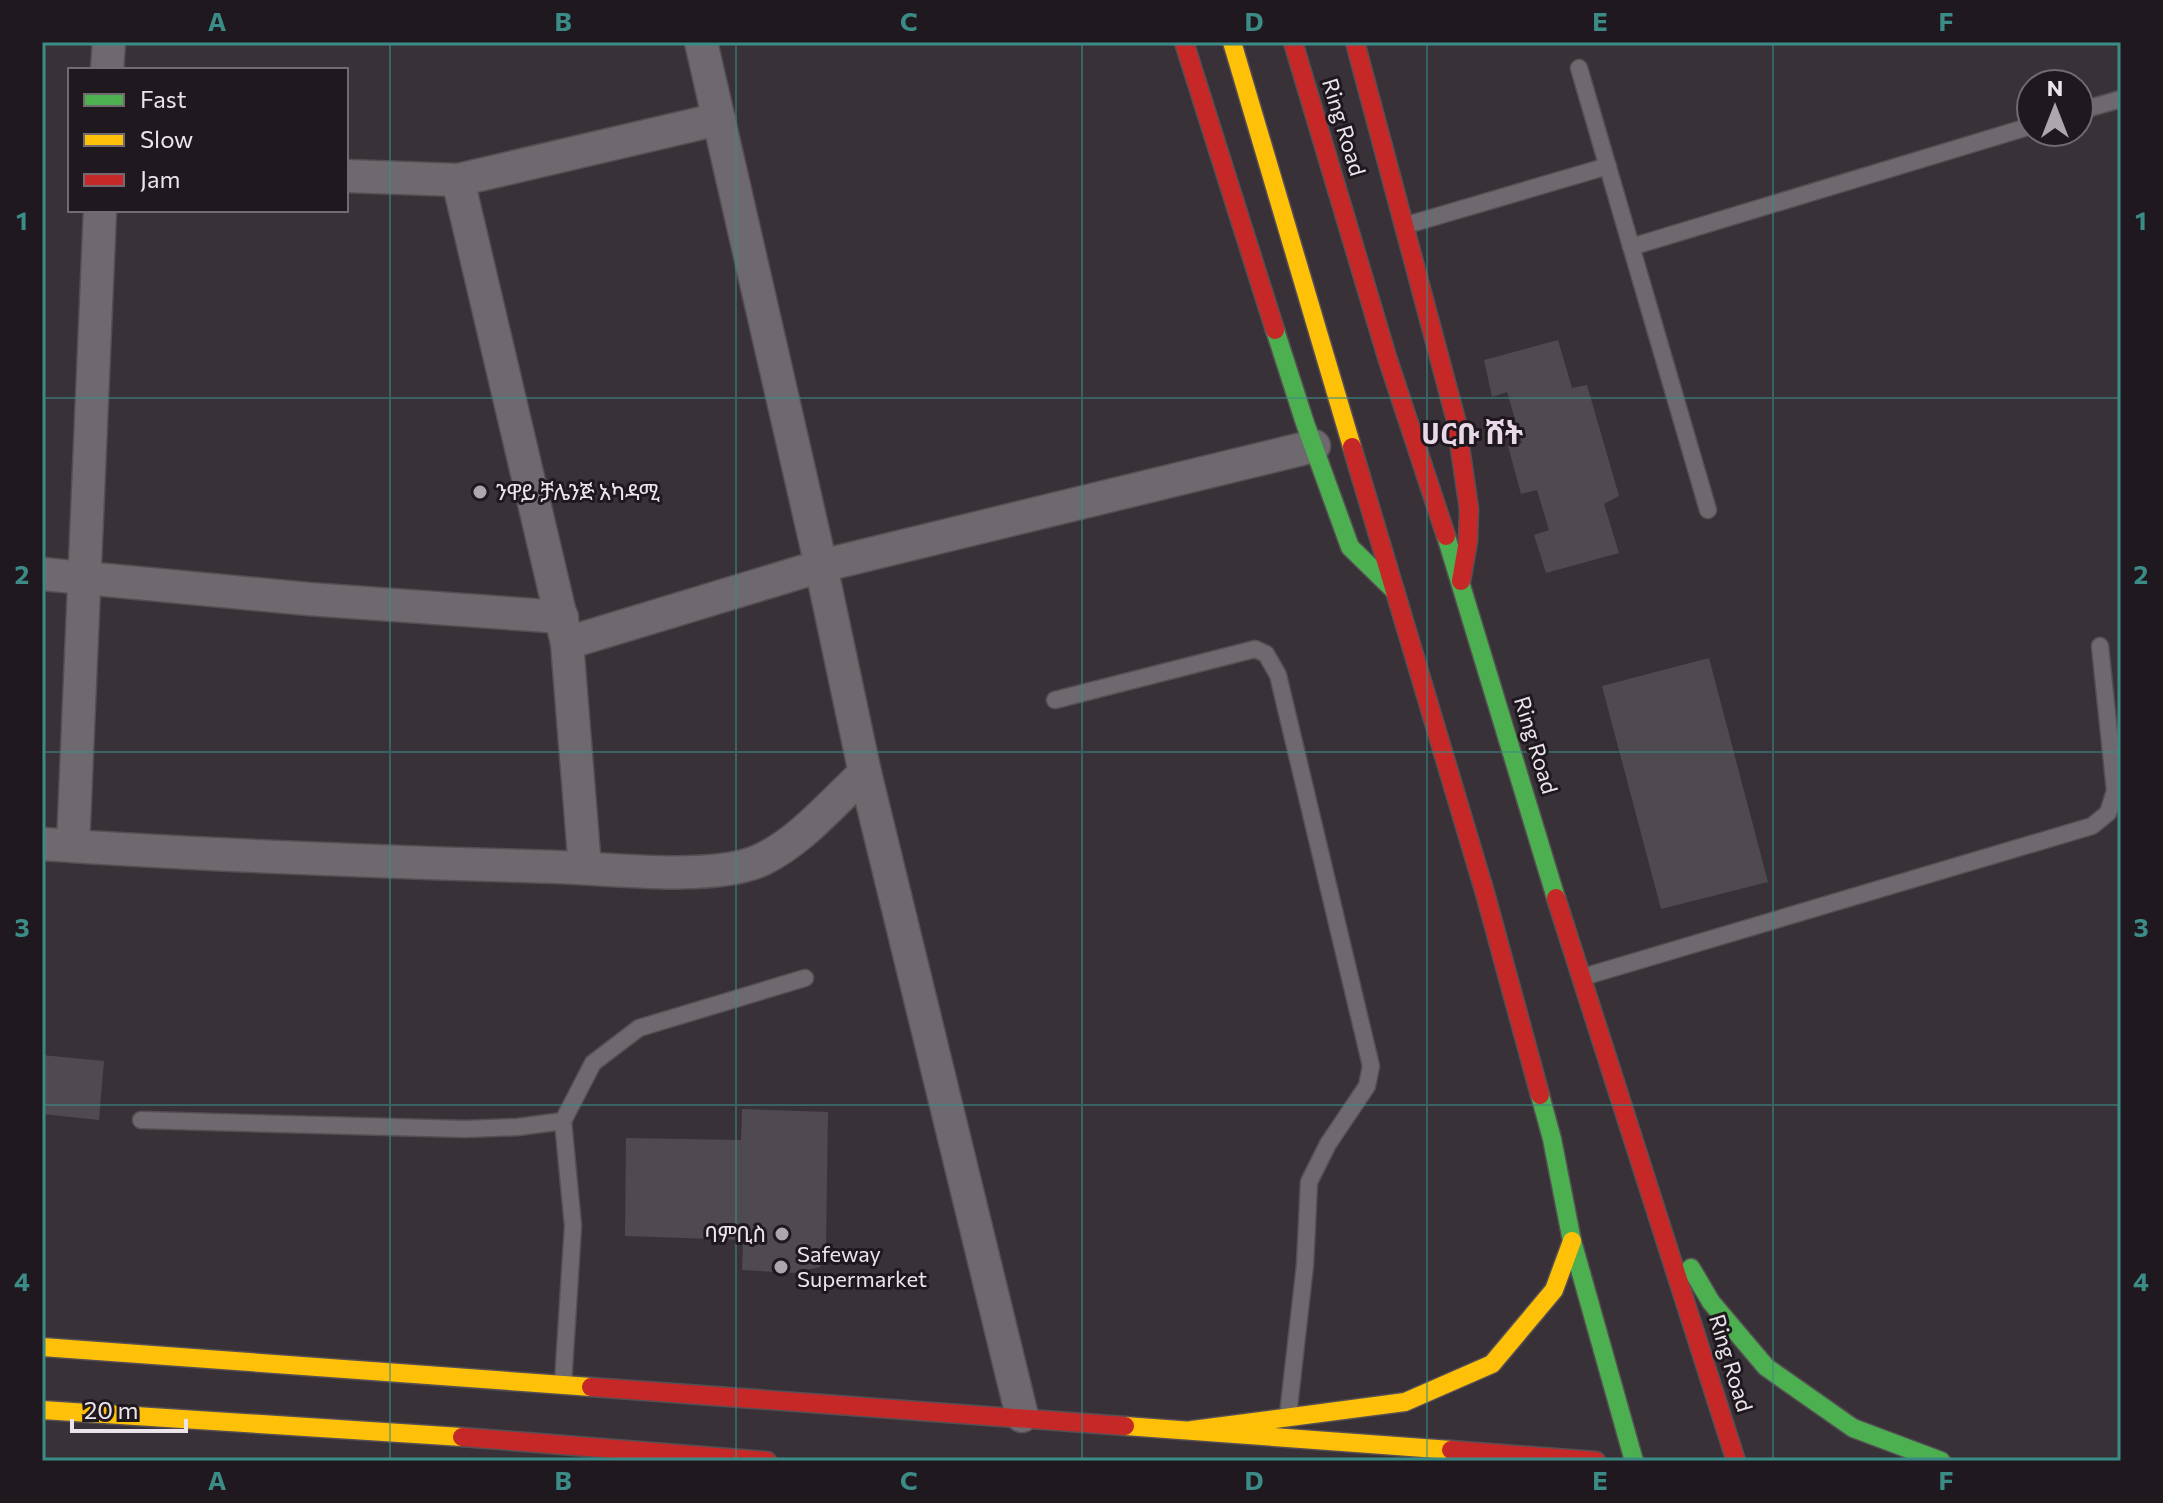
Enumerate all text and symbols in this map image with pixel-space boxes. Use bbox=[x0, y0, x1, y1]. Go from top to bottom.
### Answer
text: A bbox=[208, 5, 227, 36]
text: B bbox=[554, 5, 572, 36]
text: C bbox=[900, 5, 918, 36]
text: D bbox=[1244, 5, 1264, 36]
text: E bbox=[1592, 5, 1608, 36]
text: F bbox=[1938, 5, 1954, 36]
legend bbox=[68, 68, 348, 212]
north arrow bbox=[2015, 68, 2095, 148]
text: N bbox=[2047, 74, 2063, 101]
street label: Ring Road bbox=[1317, 75, 1372, 179]
text: Fast bbox=[140, 84, 187, 113]
text: Slow bbox=[140, 124, 193, 153]
text: Jam bbox=[140, 164, 180, 193]
text: 1 bbox=[16, 204, 28, 235]
text: 1 bbox=[2135, 204, 2147, 235]
district label: ሀርቡ ሸት bbox=[1421, 413, 1524, 450]
place label: ንዋይ ቻሌንጅ አካዳሚ bbox=[496, 478, 660, 505]
marker: ንዋይ ቻሌንጅ አካዳሚ bbox=[471, 483, 489, 501]
text: 2 bbox=[15, 558, 29, 589]
text: 2 bbox=[2134, 558, 2148, 589]
street label: Ring Road bbox=[1509, 693, 1564, 797]
text: 3 bbox=[14, 911, 30, 942]
text: 3 bbox=[2133, 911, 2149, 942]
place label: ባምቢስ bbox=[704, 1220, 766, 1247]
marker: ባምቢስ bbox=[773, 1225, 791, 1243]
place label: Safeway Supermarket bbox=[797, 1240, 927, 1292]
marker: Safeway Supermarket bbox=[772, 1258, 790, 1276]
text: 4 bbox=[14, 1265, 30, 1296]
text: 4 bbox=[2133, 1265, 2149, 1296]
street label: Ring Road bbox=[1704, 1311, 1759, 1415]
scale bar bbox=[72, 1383, 186, 1433]
text: 20 m bbox=[84, 1395, 138, 1424]
text: A bbox=[208, 1464, 227, 1495]
text: B bbox=[554, 1464, 572, 1495]
text: C bbox=[900, 1464, 918, 1495]
text: D bbox=[1244, 1464, 1264, 1495]
text: E bbox=[1592, 1464, 1608, 1495]
text: F bbox=[1938, 1464, 1954, 1495]

